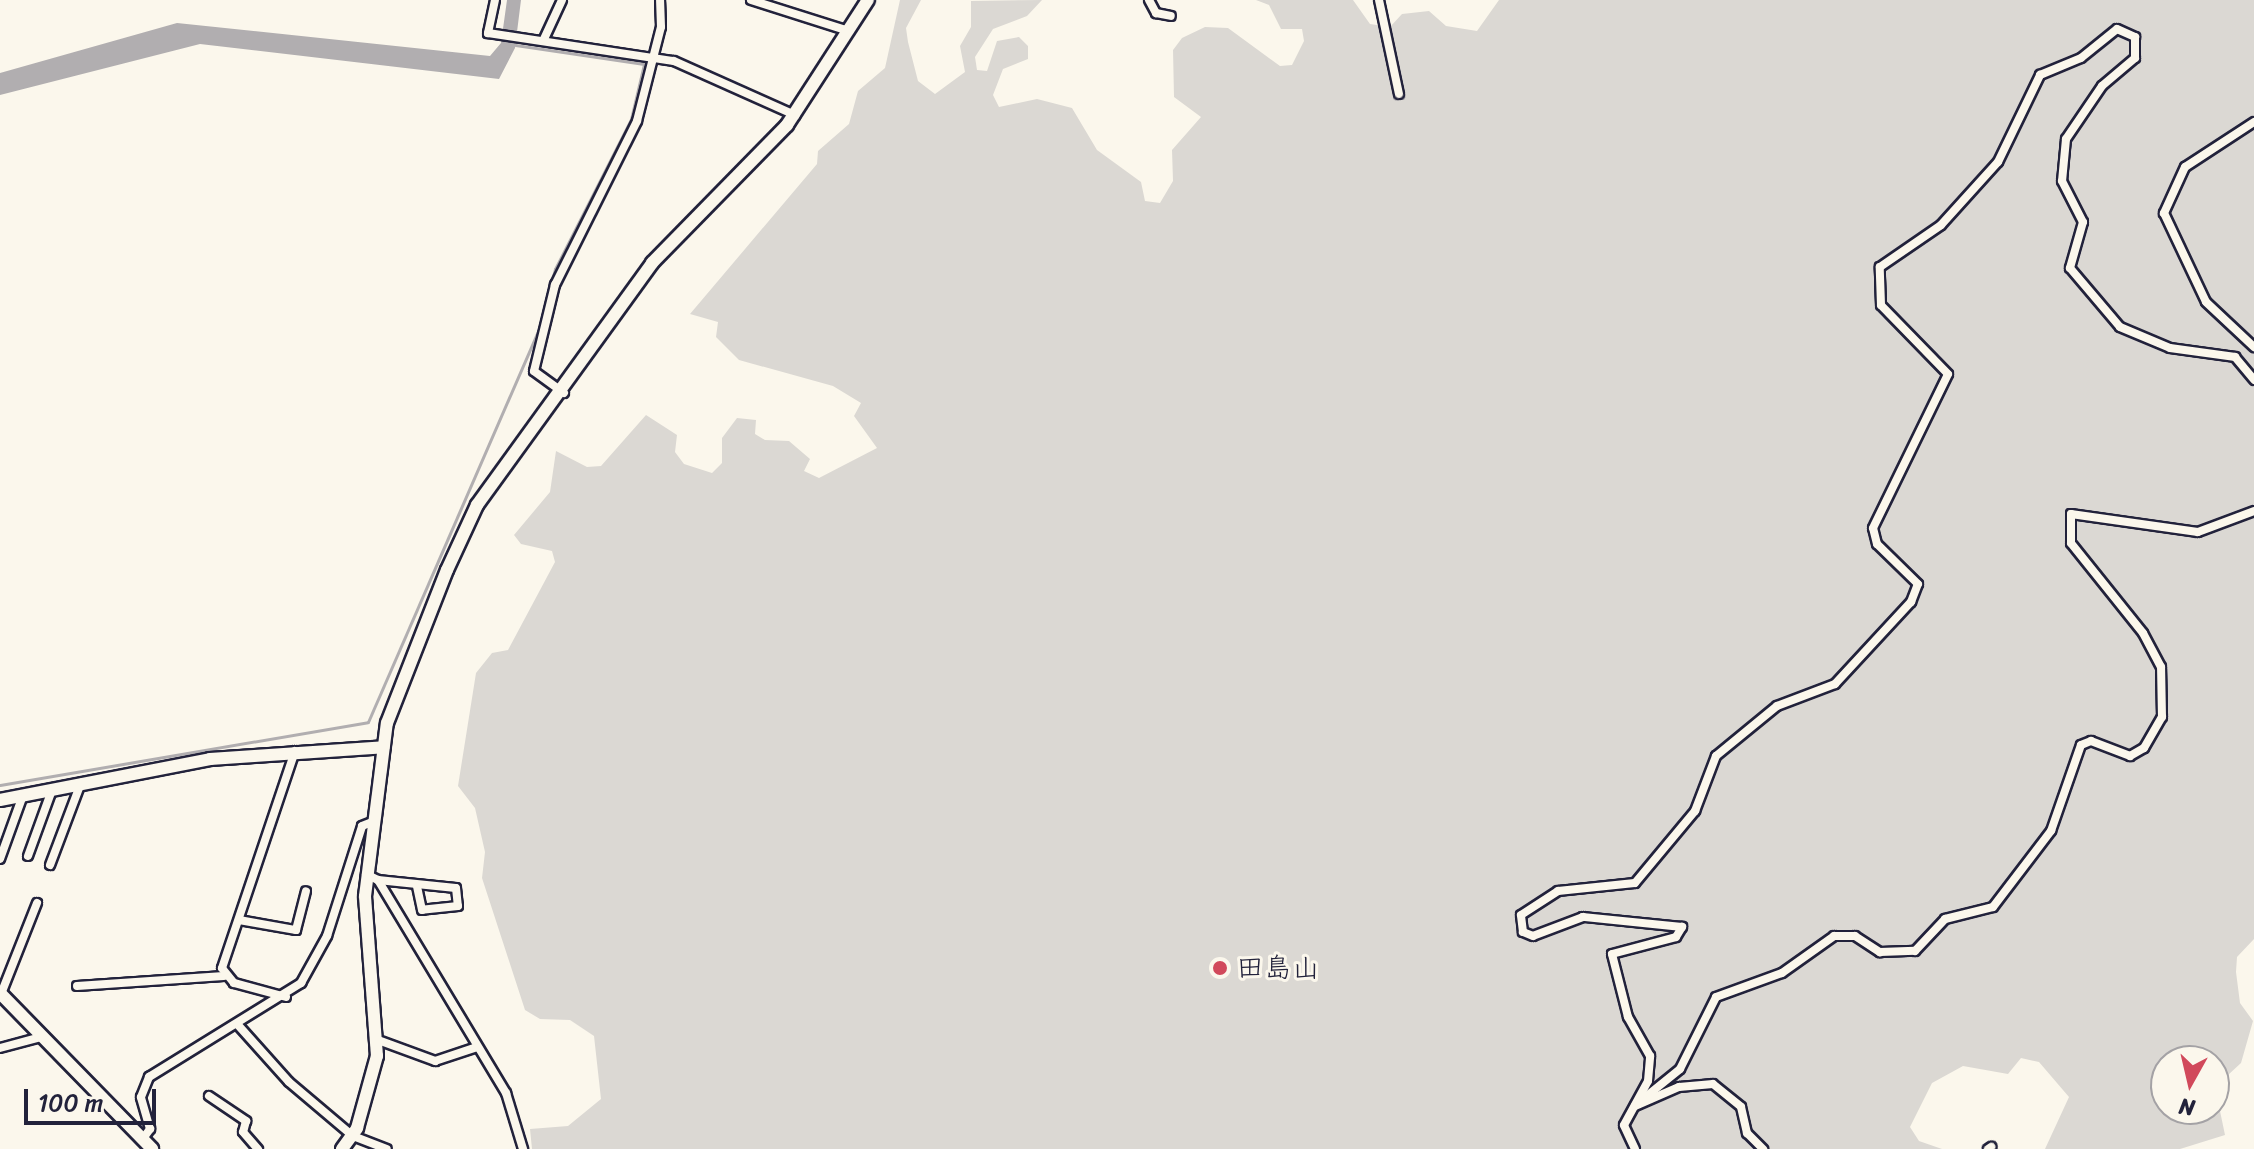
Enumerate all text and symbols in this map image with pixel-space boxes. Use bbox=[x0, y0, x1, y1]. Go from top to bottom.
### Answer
place label: 田島山 bbox=[1236, 951, 1320, 985]
marker: 田島山 bbox=[1211, 959, 1229, 977]
north arrow bbox=[2150, 1045, 2230, 1125]
scale bar bbox=[28, 1073, 160, 1123]
text: 100 m bbox=[38, 1082, 103, 1124]
text: N bbox=[2177, 1087, 2197, 1128]

